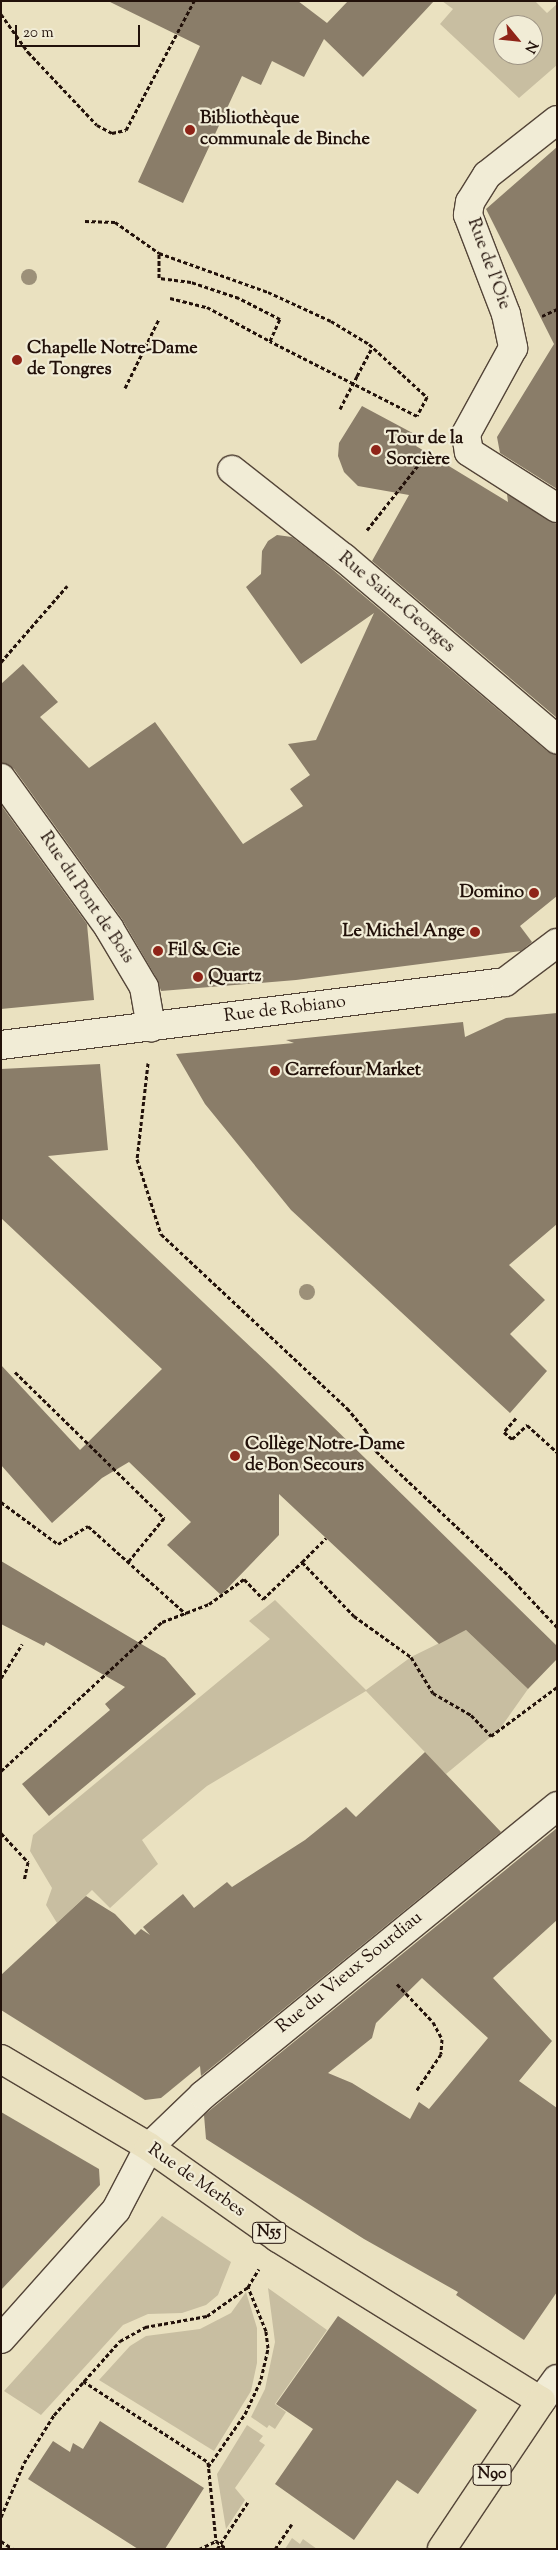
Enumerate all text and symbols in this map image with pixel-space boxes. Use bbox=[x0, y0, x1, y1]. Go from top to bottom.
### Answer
scale bar bbox=[18, 15, 142, 47]
north arrow bbox=[493, 15, 543, 65]
text: 20 m bbox=[23, 23, 54, 44]
text: N bbox=[519, 37, 542, 56]
place label: Bibliothèque communale de Binche bbox=[200, 109, 370, 152]
marker: Bibliothèque communale de Binche bbox=[184, 124, 196, 136]
street label: Rue de l'Oie bbox=[462, 215, 514, 313]
place label: Chapelle Notre-Dame de Tongres bbox=[27, 339, 198, 382]
marker: Chapelle Notre-Dame de Tongres bbox=[11, 354, 23, 366]
place label: Tour de la Sorcière bbox=[386, 429, 463, 472]
marker: Tour de la Sorcière bbox=[370, 444, 382, 456]
street label: Rue Saint-Georges bbox=[333, 548, 459, 658]
street label: Rue du Pont de Bois bbox=[34, 828, 138, 968]
place label: Domino bbox=[460, 882, 524, 904]
marker: Domino bbox=[528, 887, 540, 899]
place label: Le Michel Ange bbox=[343, 921, 465, 943]
marker: Le Michel Ange bbox=[469, 926, 481, 938]
place label: Fil & Cie bbox=[168, 940, 240, 962]
marker: Fil & Cie bbox=[152, 945, 164, 957]
place label: Quartz bbox=[208, 966, 261, 988]
marker: Quartz bbox=[192, 971, 204, 983]
street label: Rue de Robiano bbox=[223, 992, 347, 1028]
place label: Carrefour Market bbox=[285, 1060, 421, 1082]
marker: Carrefour Market bbox=[269, 1065, 281, 1077]
place label: Collège Notre-Dame de Bon Secours bbox=[245, 1435, 405, 1478]
marker: Collège Notre-Dame de Bon Secours bbox=[229, 1450, 241, 1462]
street label: Rue du Vieux Sourdiau bbox=[273, 1907, 427, 2039]
street label: Rue de Merbes bbox=[143, 2140, 249, 2222]
road number: N55 bbox=[252, 2220, 286, 2246]
road number: N90 bbox=[472, 2462, 512, 2488]

